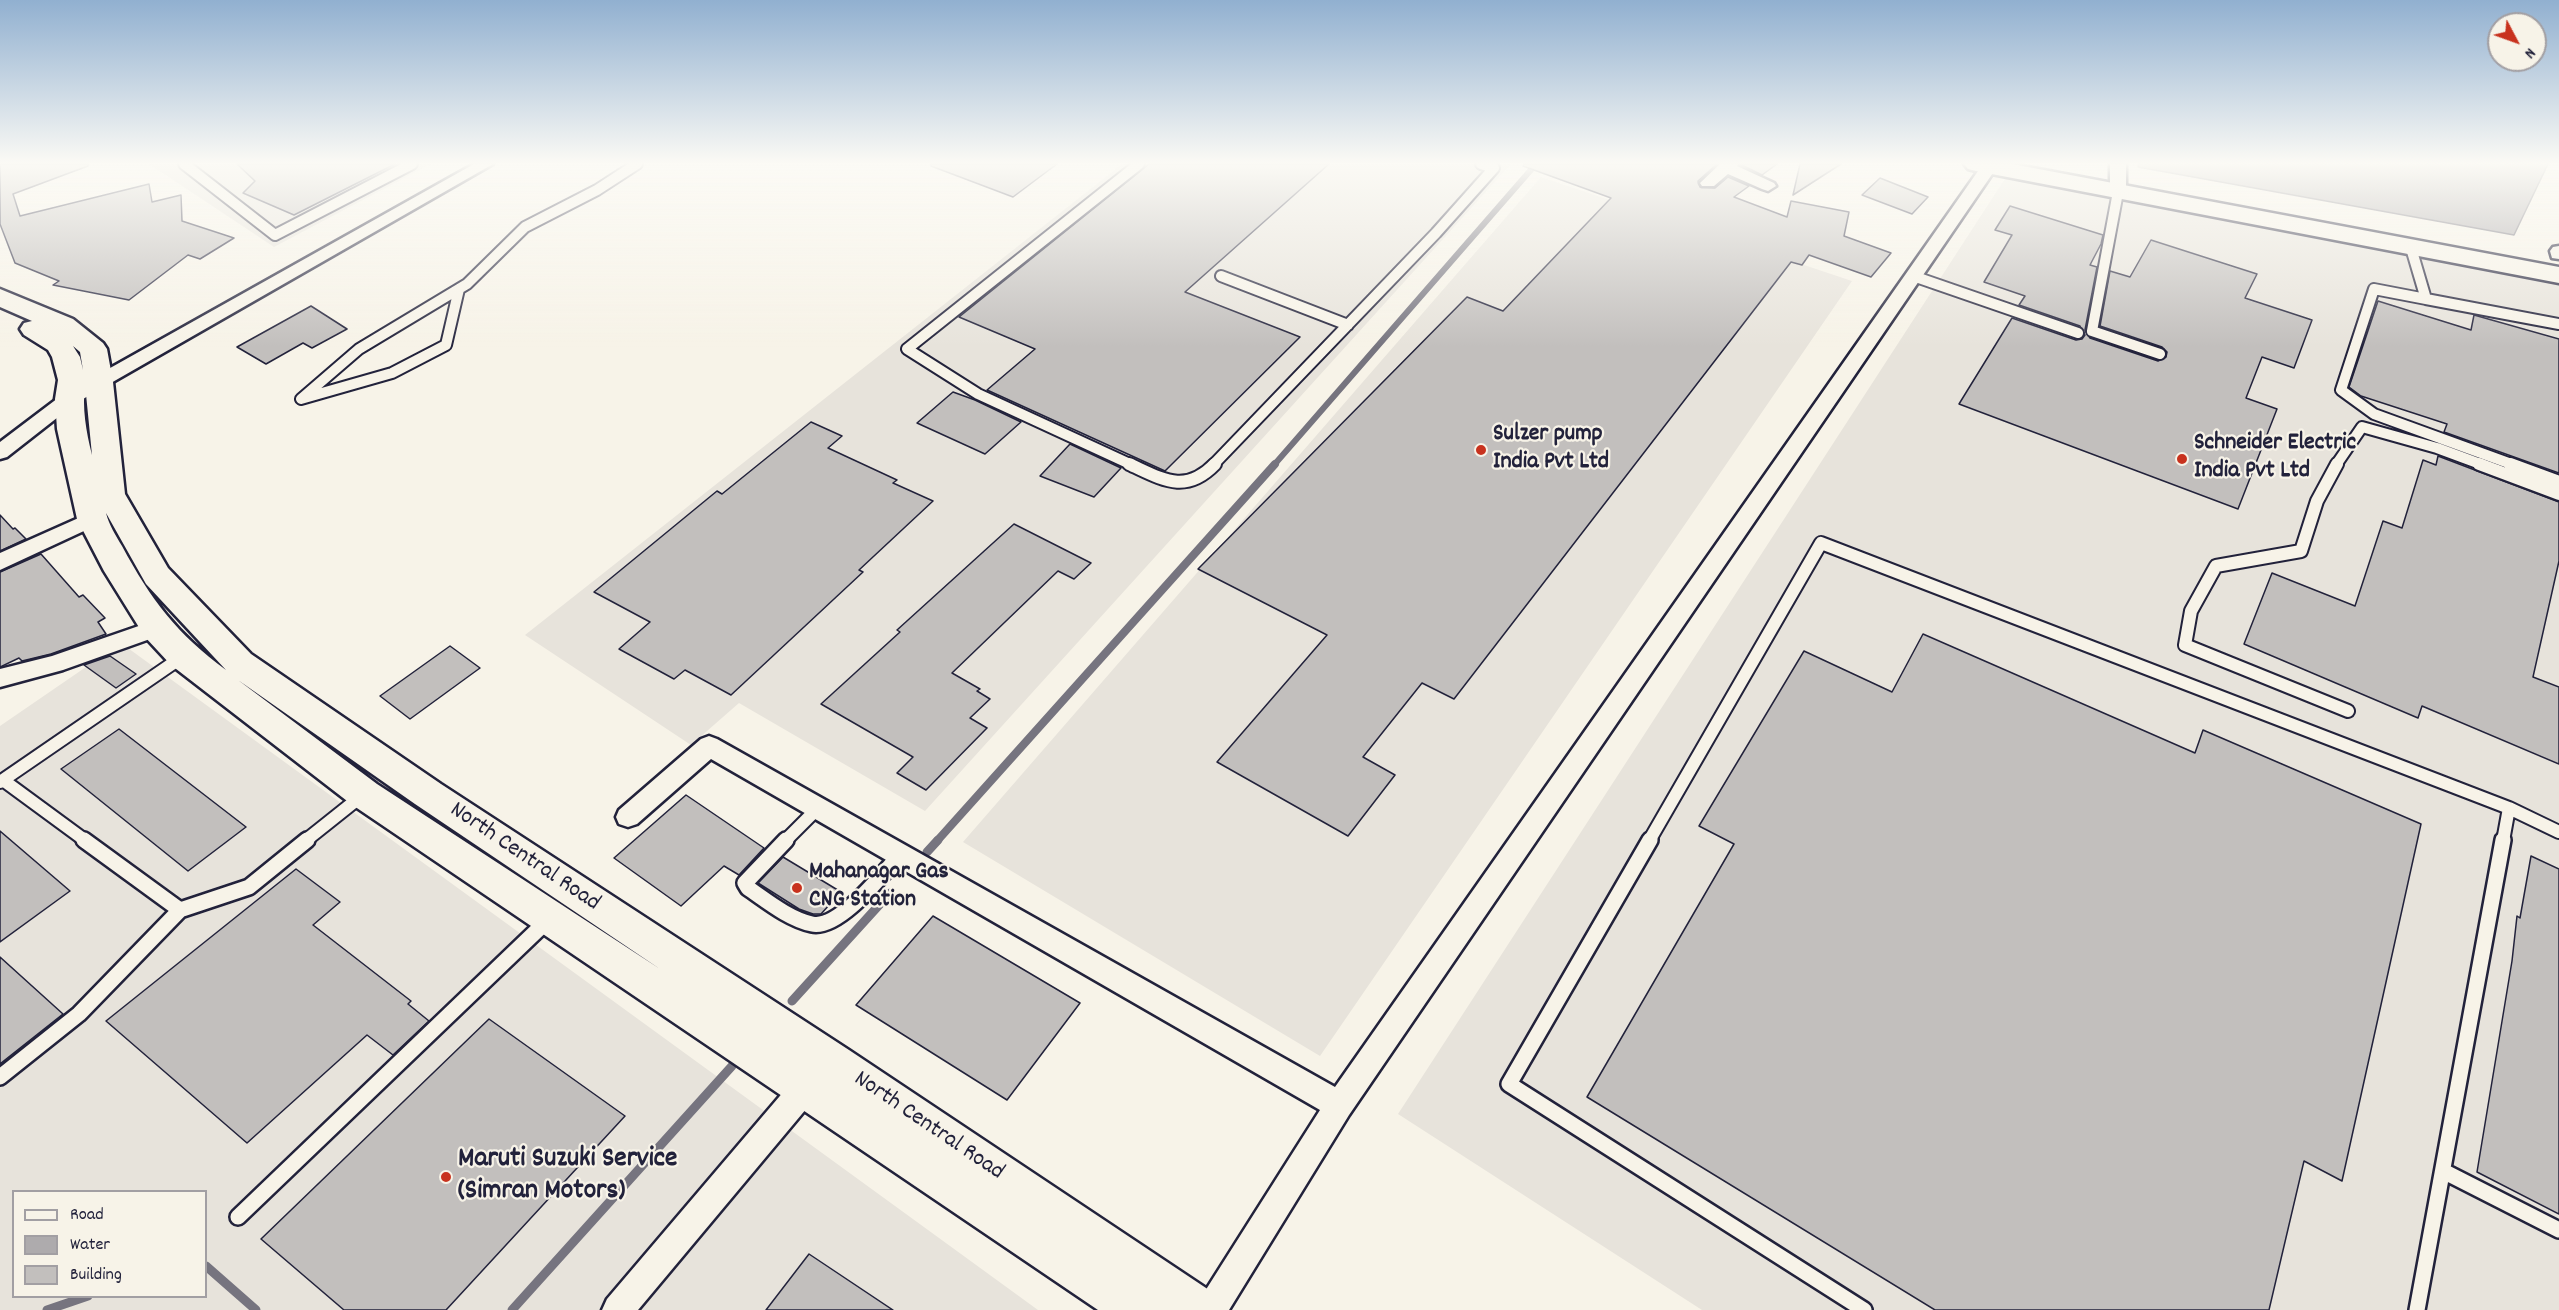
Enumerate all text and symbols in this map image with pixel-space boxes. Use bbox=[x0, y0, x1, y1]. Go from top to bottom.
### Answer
north arrow bbox=[2487, 12, 2547, 72]
text: N bbox=[2518, 42, 2541, 63]
place label: Sulzer pump India Pvt Ltd bbox=[1493, 422, 1609, 478]
place label: Schneider Electric India Pvt Ltd bbox=[2194, 431, 2356, 487]
marker: Sulzer pump India Pvt Ltd bbox=[1474, 443, 1488, 457]
marker: Schneider Electric India Pvt Ltd bbox=[2175, 452, 2189, 466]
street label: North Central Road bbox=[443, 797, 605, 919]
place label: Mahanagar Gas CNG Station bbox=[809, 860, 949, 916]
marker: Mahanagar Gas CNG Station bbox=[790, 881, 804, 895]
street label: North Central Road bbox=[847, 1066, 1009, 1188]
place label: Maruti Suzuki Service (Simran Motors) bbox=[458, 1144, 677, 1210]
marker: Maruti Suzuki Service (Simran Motors) bbox=[439, 1170, 453, 1184]
legend bbox=[12, 1190, 207, 1298]
text: Road bbox=[70, 1203, 104, 1228]
text: Water bbox=[70, 1233, 110, 1258]
text: Building bbox=[70, 1263, 122, 1288]

